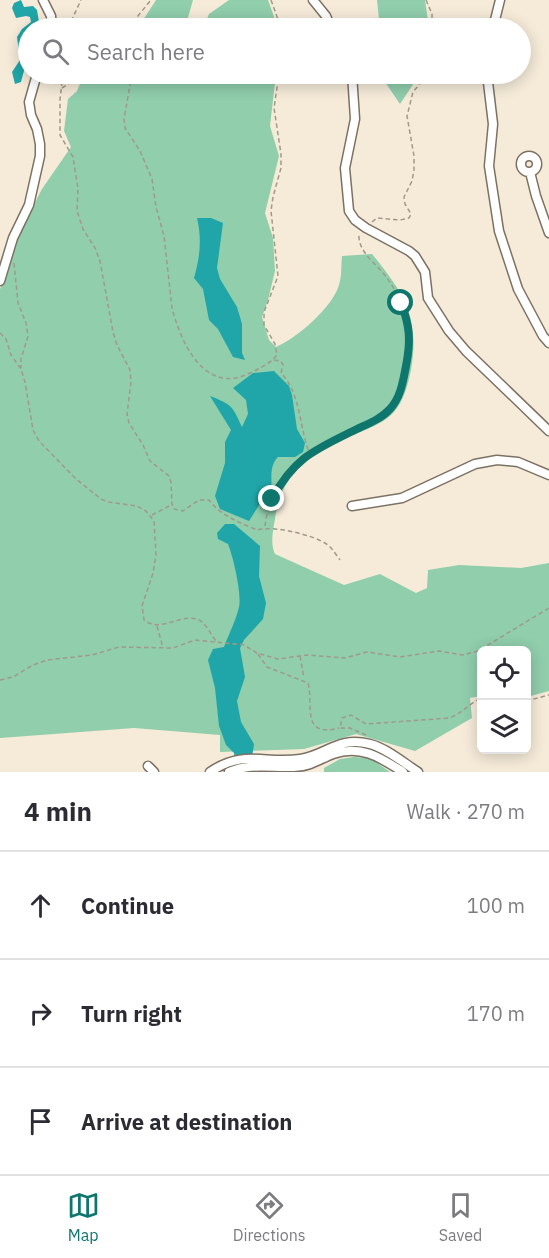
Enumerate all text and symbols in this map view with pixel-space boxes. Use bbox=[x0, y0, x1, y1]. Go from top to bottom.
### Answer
search box bbox=[18, 18, 531, 84]
icon: search bbox=[39, 35, 72, 68]
text: Search here bbox=[87, 37, 205, 66]
route start bbox=[387, 289, 413, 315]
route end bbox=[258, 485, 284, 511]
map controls bbox=[477, 646, 531, 754]
button: locate bbox=[477, 646, 531, 700]
button: layers bbox=[477, 700, 531, 754]
text: 4 min bbox=[24, 794, 92, 828]
text: Walk · 270 m bbox=[407, 798, 525, 825]
icon: ahead bbox=[24, 889, 57, 922]
text: Continue bbox=[81, 891, 174, 920]
text: 100 m bbox=[467, 892, 525, 919]
icon: right bbox=[24, 997, 57, 1030]
text: Turn right bbox=[81, 999, 182, 1028]
text: 170 m bbox=[467, 1000, 525, 1027]
icon: arrive bbox=[24, 1105, 57, 1138]
text: Arrive at destination bbox=[81, 1107, 292, 1136]
tab: Map bbox=[67, 1189, 100, 1245]
tab: Directions bbox=[233, 1189, 306, 1245]
tab: Saved bbox=[439, 1189, 482, 1245]

